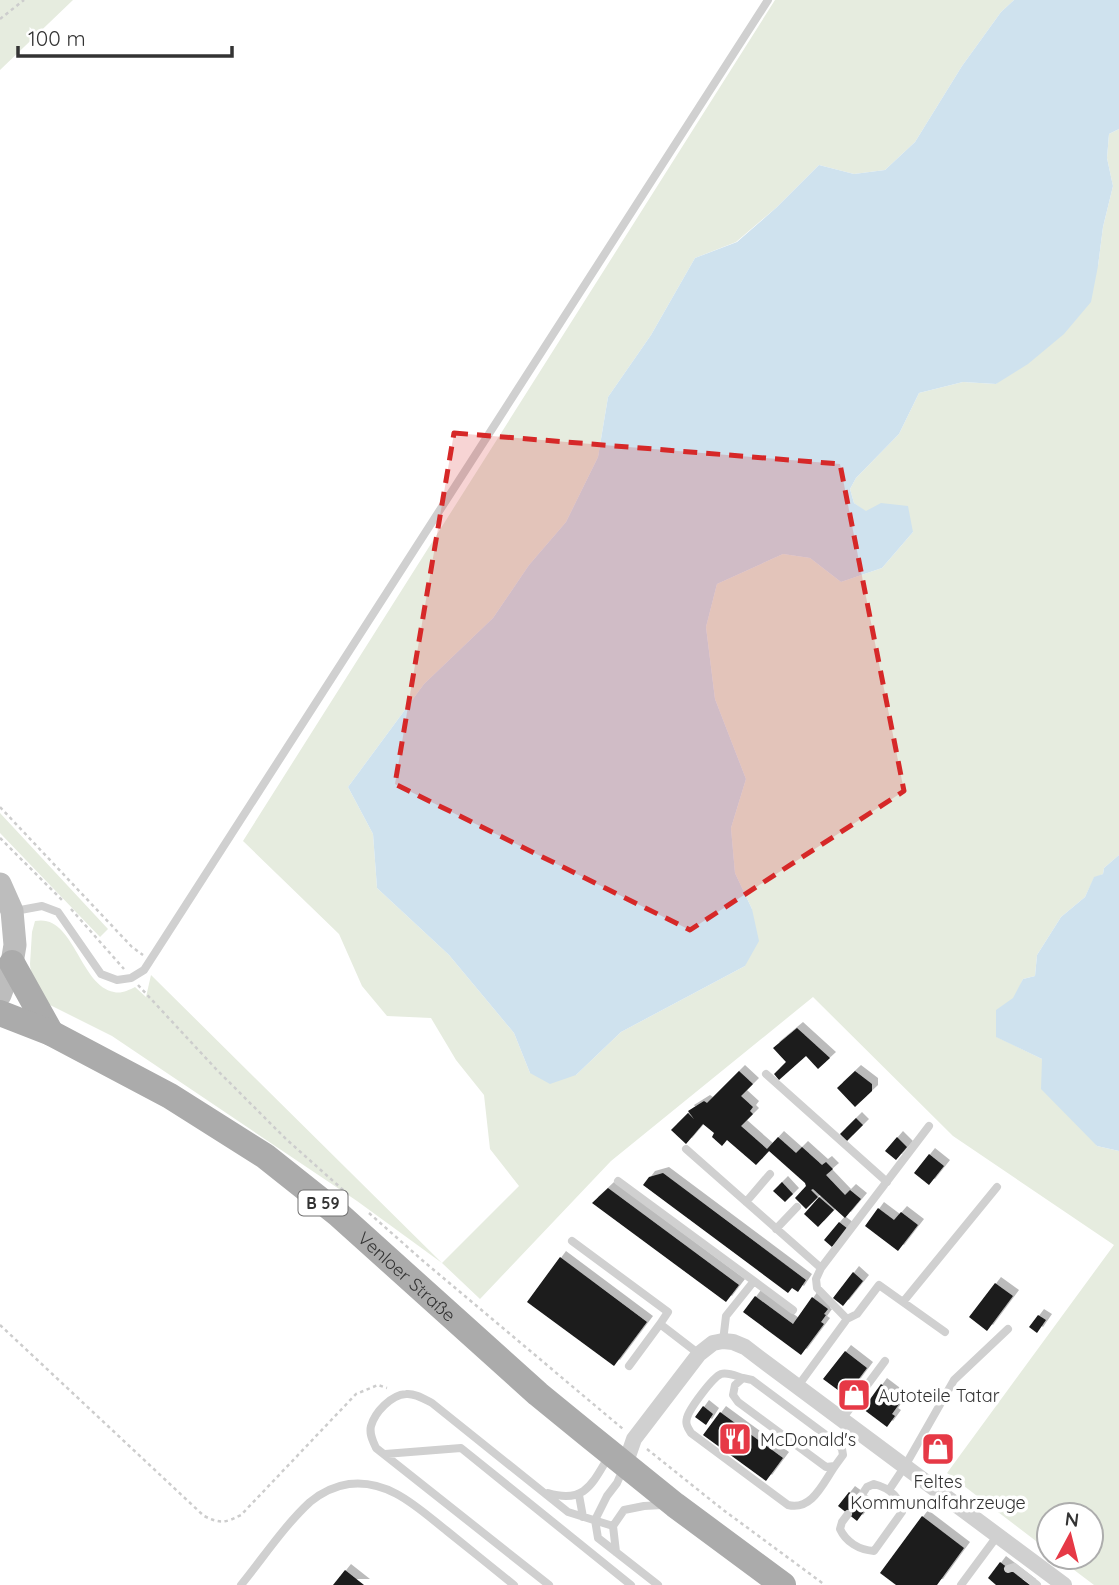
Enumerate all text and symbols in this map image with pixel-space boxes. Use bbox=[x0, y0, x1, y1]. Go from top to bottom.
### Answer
scale bar bbox=[18, 14, 231, 58]
text: 100 m bbox=[28, 25, 86, 51]
road number: B 59 bbox=[298, 1190, 348, 1216]
street label: Venloer Straße bbox=[353, 1226, 461, 1326]
shop icon: Autoteile Tatar bbox=[835, 1376, 873, 1414]
place label: Autoteile Tatar bbox=[878, 1384, 1000, 1407]
restaurant icon: McDonald's bbox=[716, 1420, 754, 1458]
place label: McDonald's bbox=[760, 1428, 856, 1451]
shop icon: Feltes Kommunalfahrzeuge bbox=[919, 1430, 957, 1468]
place label: Feltes Kommunalfahrzeuge bbox=[850, 1470, 1026, 1514]
north arrow bbox=[1035, 1501, 1105, 1571]
text: N bbox=[1064, 1506, 1080, 1532]

